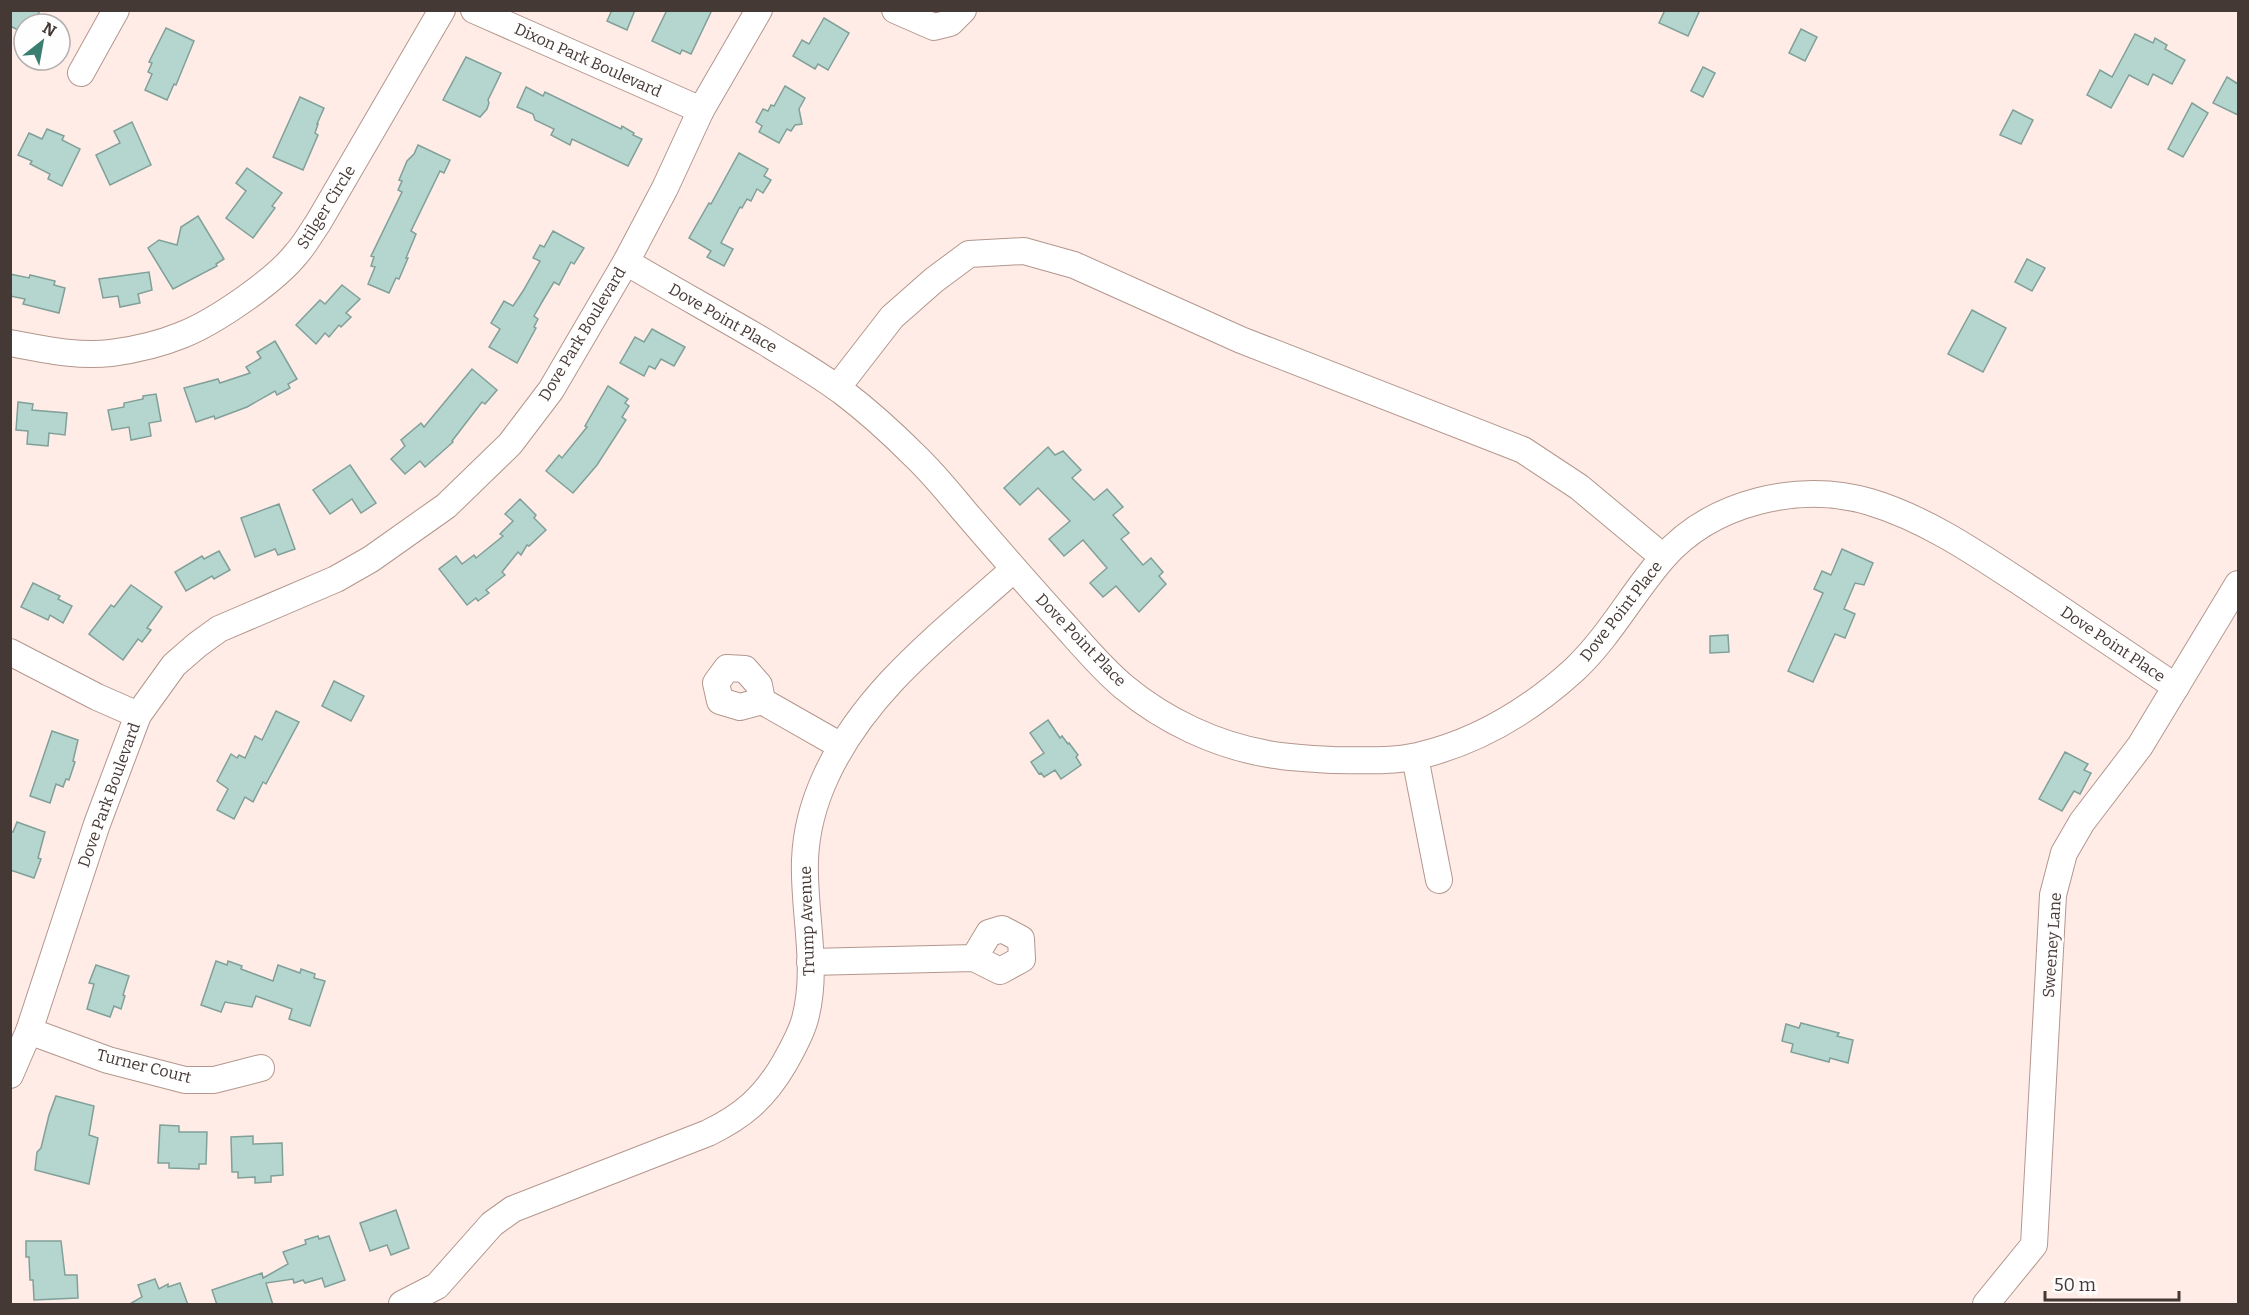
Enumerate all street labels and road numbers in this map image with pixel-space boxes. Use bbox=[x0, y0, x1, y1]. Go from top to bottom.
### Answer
street label: Dixon Park Boulevard bbox=[512, 19, 665, 101]
street label: Stilger Circle bbox=[293, 162, 359, 252]
street label: Dove Park Boulevard bbox=[535, 263, 630, 404]
street label: Dove Point Place bbox=[665, 279, 781, 357]
street label: Dove Point Place bbox=[1576, 557, 1666, 665]
street label: Dove Point Place bbox=[1032, 590, 1130, 690]
street label: Dove Point Place bbox=[2057, 602, 2169, 686]
street label: Dove Park Boulevard bbox=[74, 720, 144, 870]
street label: Trump Avenue bbox=[796, 866, 818, 976]
street label: Sweeney Lane bbox=[2039, 892, 2065, 998]
street label: Turner Court bbox=[95, 1045, 193, 1087]

